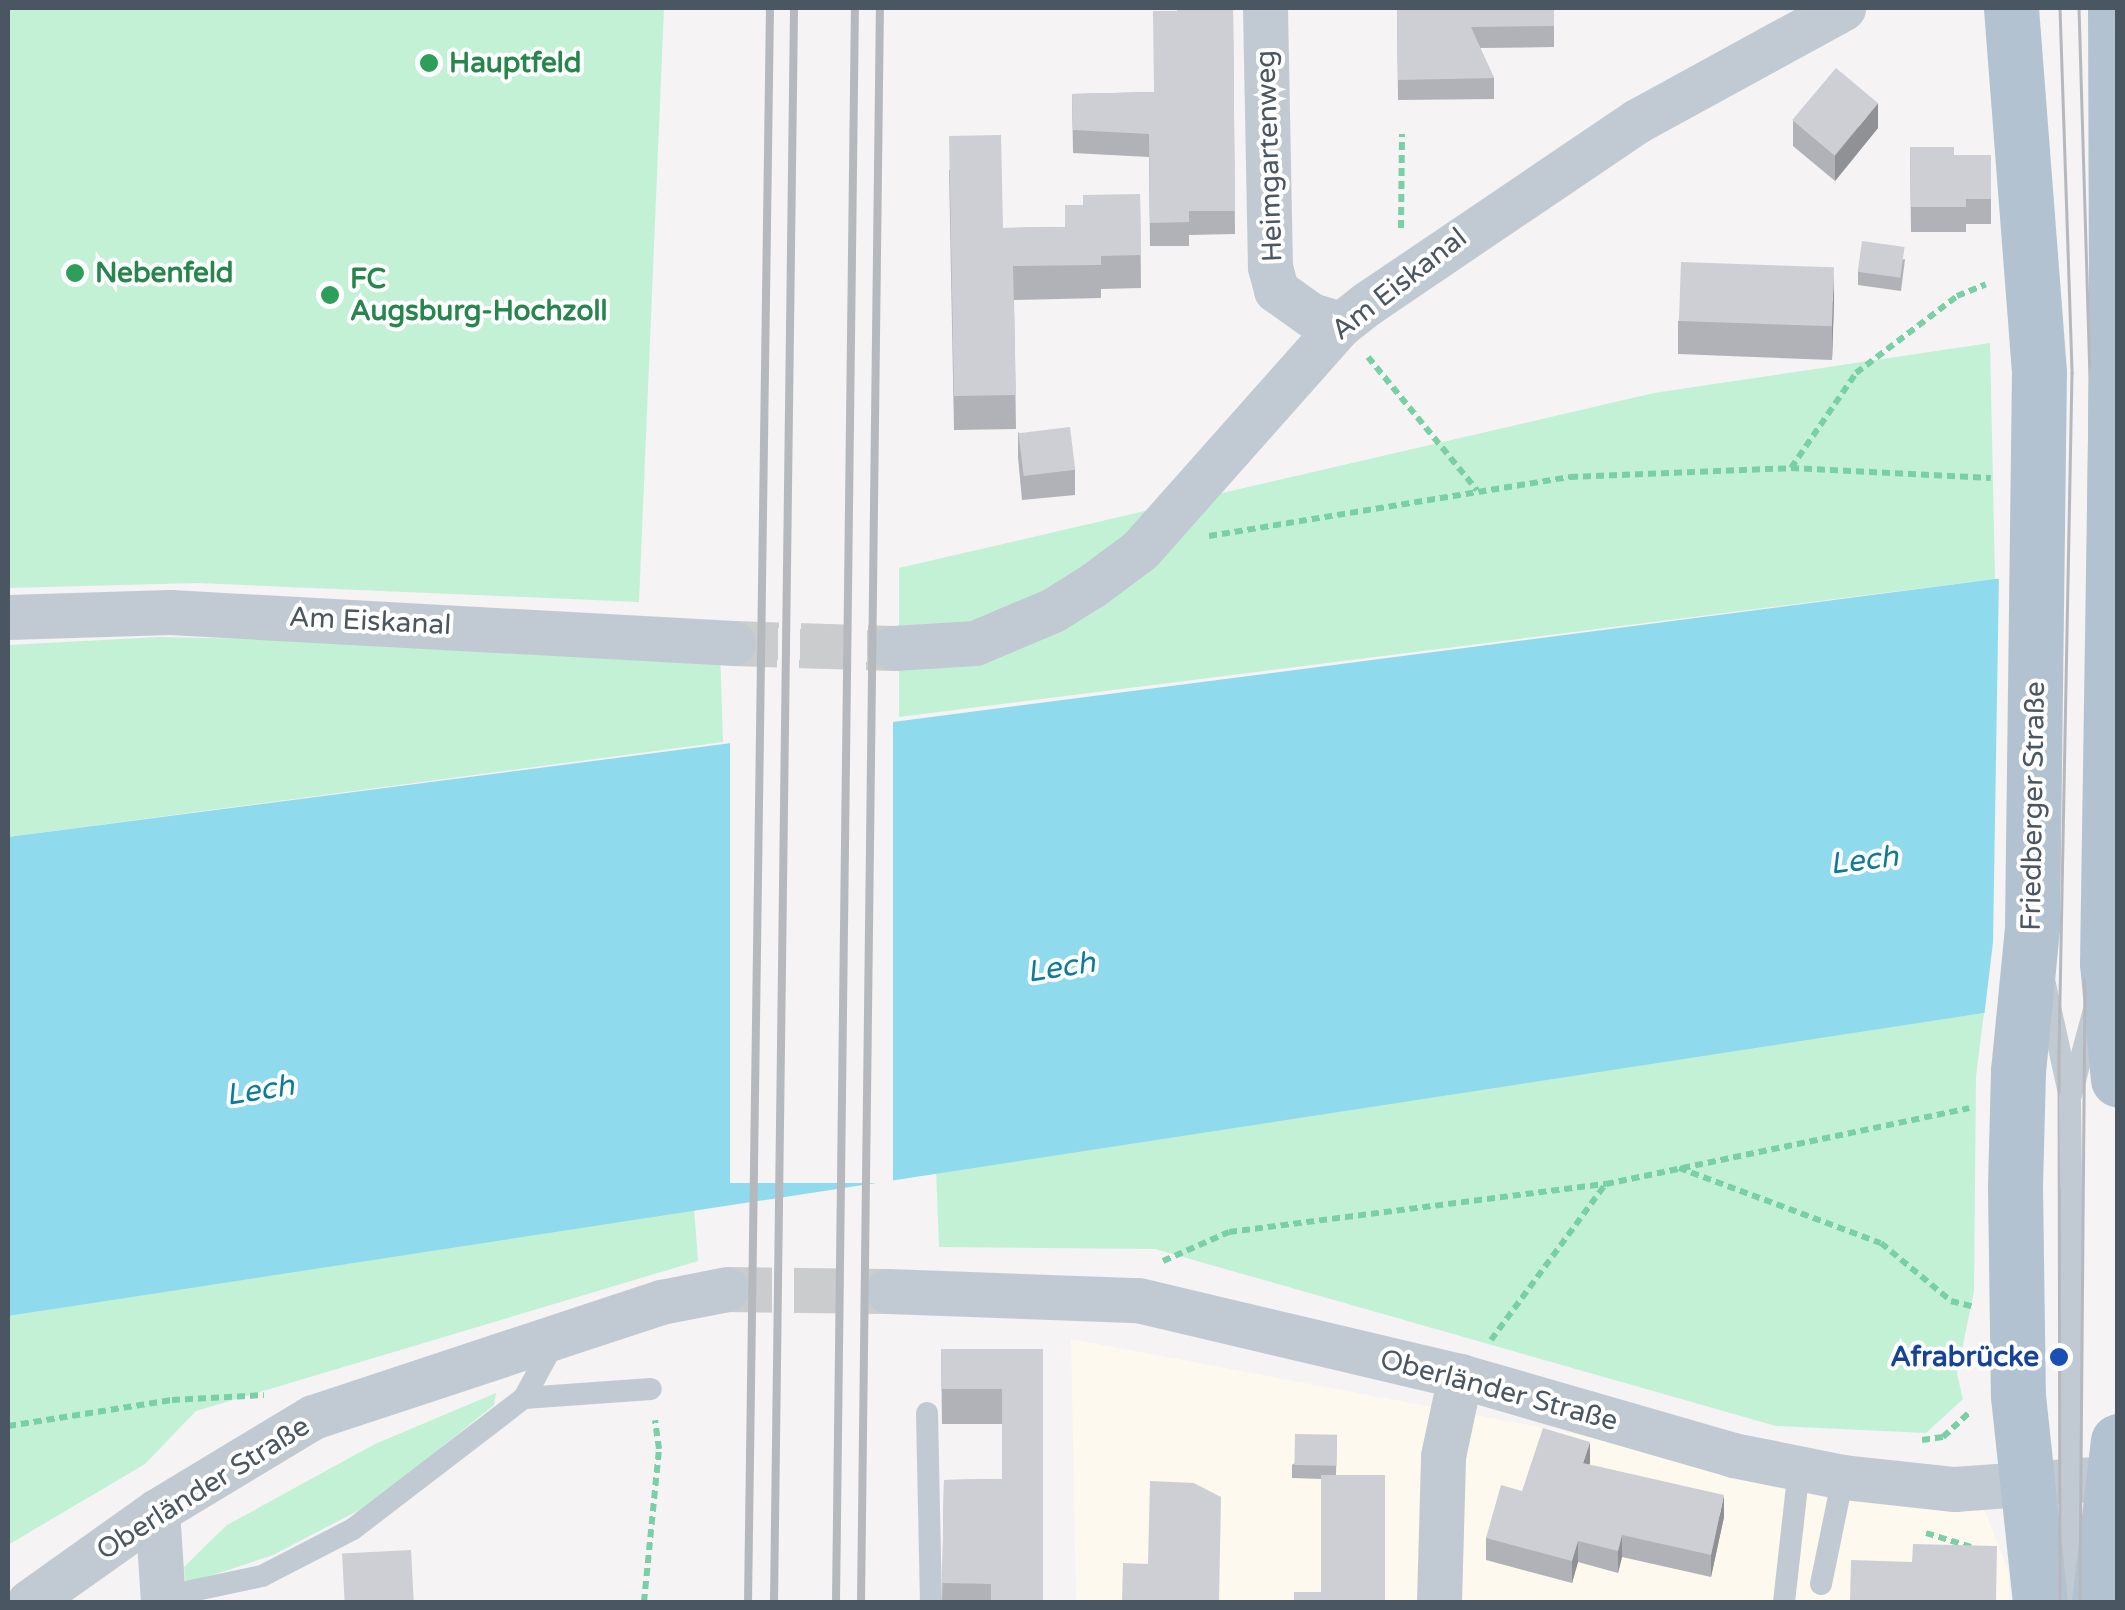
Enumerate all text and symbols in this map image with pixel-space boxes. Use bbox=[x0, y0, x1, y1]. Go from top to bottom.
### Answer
place label: Hauptfeld bbox=[449, 46, 581, 80]
street label: Heimgartenweg bbox=[1249, 49, 1289, 263]
marker: Hauptfeld bbox=[418, 52, 440, 74]
street label: Am Eiskanal bbox=[1325, 221, 1473, 347]
place label: Nebenfeld bbox=[95, 256, 234, 290]
marker: Nebenfeld bbox=[64, 262, 86, 284]
place label: FC Augsburg-Hochzoll bbox=[350, 262, 607, 328]
marker: FC Augsburg-Hochzoll bbox=[319, 284, 341, 306]
street label: Am Eiskanal bbox=[288, 600, 452, 642]
street label: Friedberger Straße bbox=[2014, 681, 2052, 931]
water label: Lech bbox=[1828, 839, 1900, 883]
water label: Lech bbox=[1024, 945, 1098, 991]
water label: Lech bbox=[223, 1068, 297, 1114]
place label: Afrabrücke bbox=[1890, 1340, 2039, 1374]
street label: Oberländer Straße bbox=[1376, 1342, 1622, 1438]
marker: Afrabrücke bbox=[2048, 1346, 2070, 1368]
street label: Oberländer Straße bbox=[90, 1409, 316, 1567]

